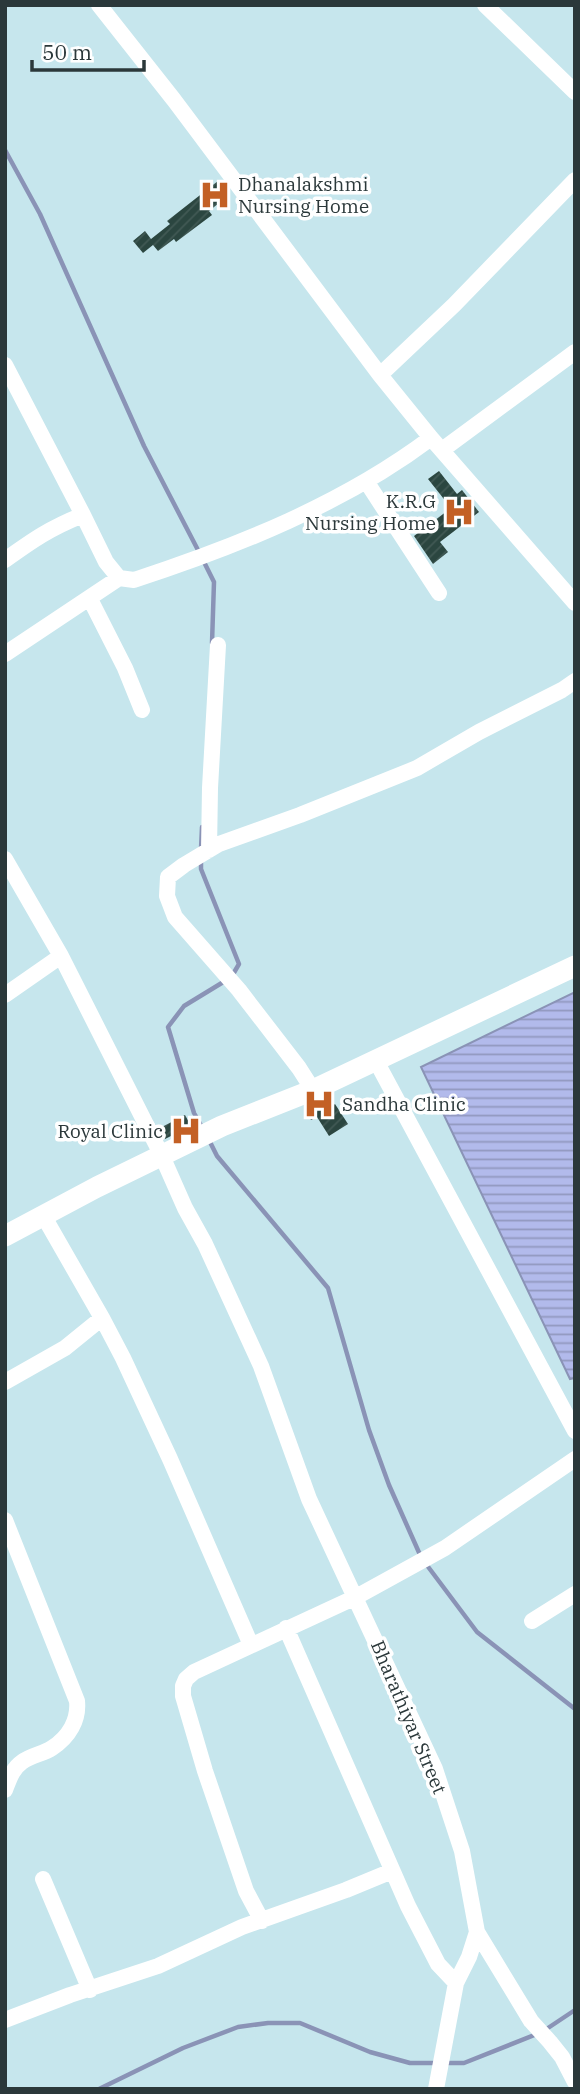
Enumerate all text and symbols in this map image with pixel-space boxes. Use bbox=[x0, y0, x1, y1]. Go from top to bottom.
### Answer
scale bar bbox=[32, 28, 144, 72]
text: 50 m bbox=[42, 38, 92, 66]
place label: Dhanalakshmi Nursing Home bbox=[238, 172, 369, 218]
hospital icon: Dhanalakshmi Nursing Home bbox=[198, 178, 232, 212]
place label: K.R.G Nursing Home bbox=[305, 489, 436, 535]
hospital icon: K.R.G Nursing Home bbox=[442, 495, 476, 529]
hospital icon: Sandha Clinic bbox=[302, 1087, 336, 1121]
place label: Sandha Clinic bbox=[342, 1092, 466, 1116]
hospital icon: Royal Clinic bbox=[169, 1114, 203, 1148]
place label: Royal Clinic bbox=[58, 1119, 163, 1143]
street label: Bharathiyar Street bbox=[366, 1637, 452, 1798]

